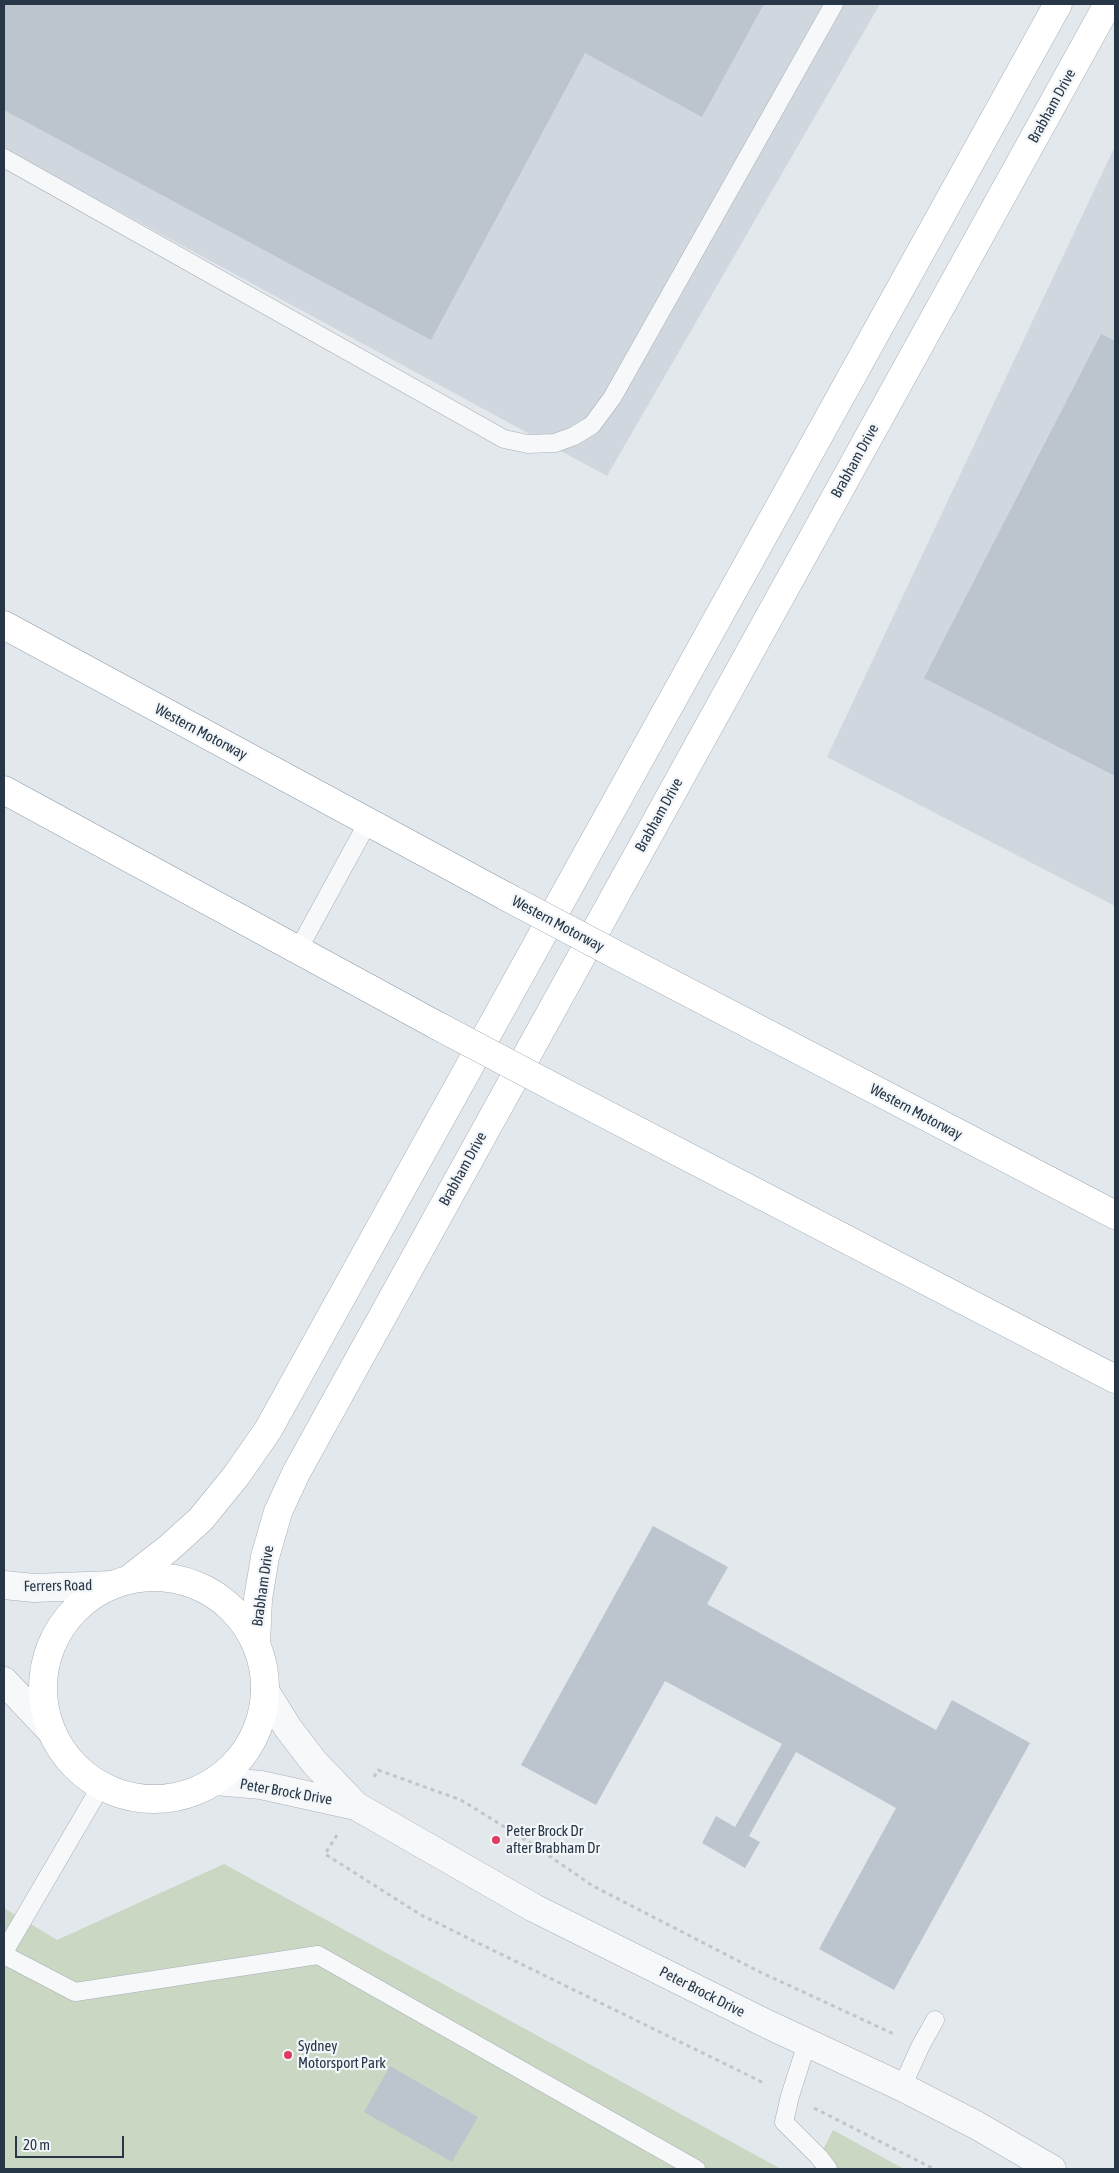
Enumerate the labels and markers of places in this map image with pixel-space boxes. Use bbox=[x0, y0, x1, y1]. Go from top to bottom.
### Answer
place label: Peter Brock Dr after Brabham Dr bbox=[506, 1822, 600, 1857]
marker: Peter Brock Dr after Brabham Dr bbox=[490, 1834, 502, 1846]
place label: Sydney Motorsport Park bbox=[298, 2037, 386, 2072]
marker: Sydney Motorsport Park bbox=[282, 2049, 294, 2061]

